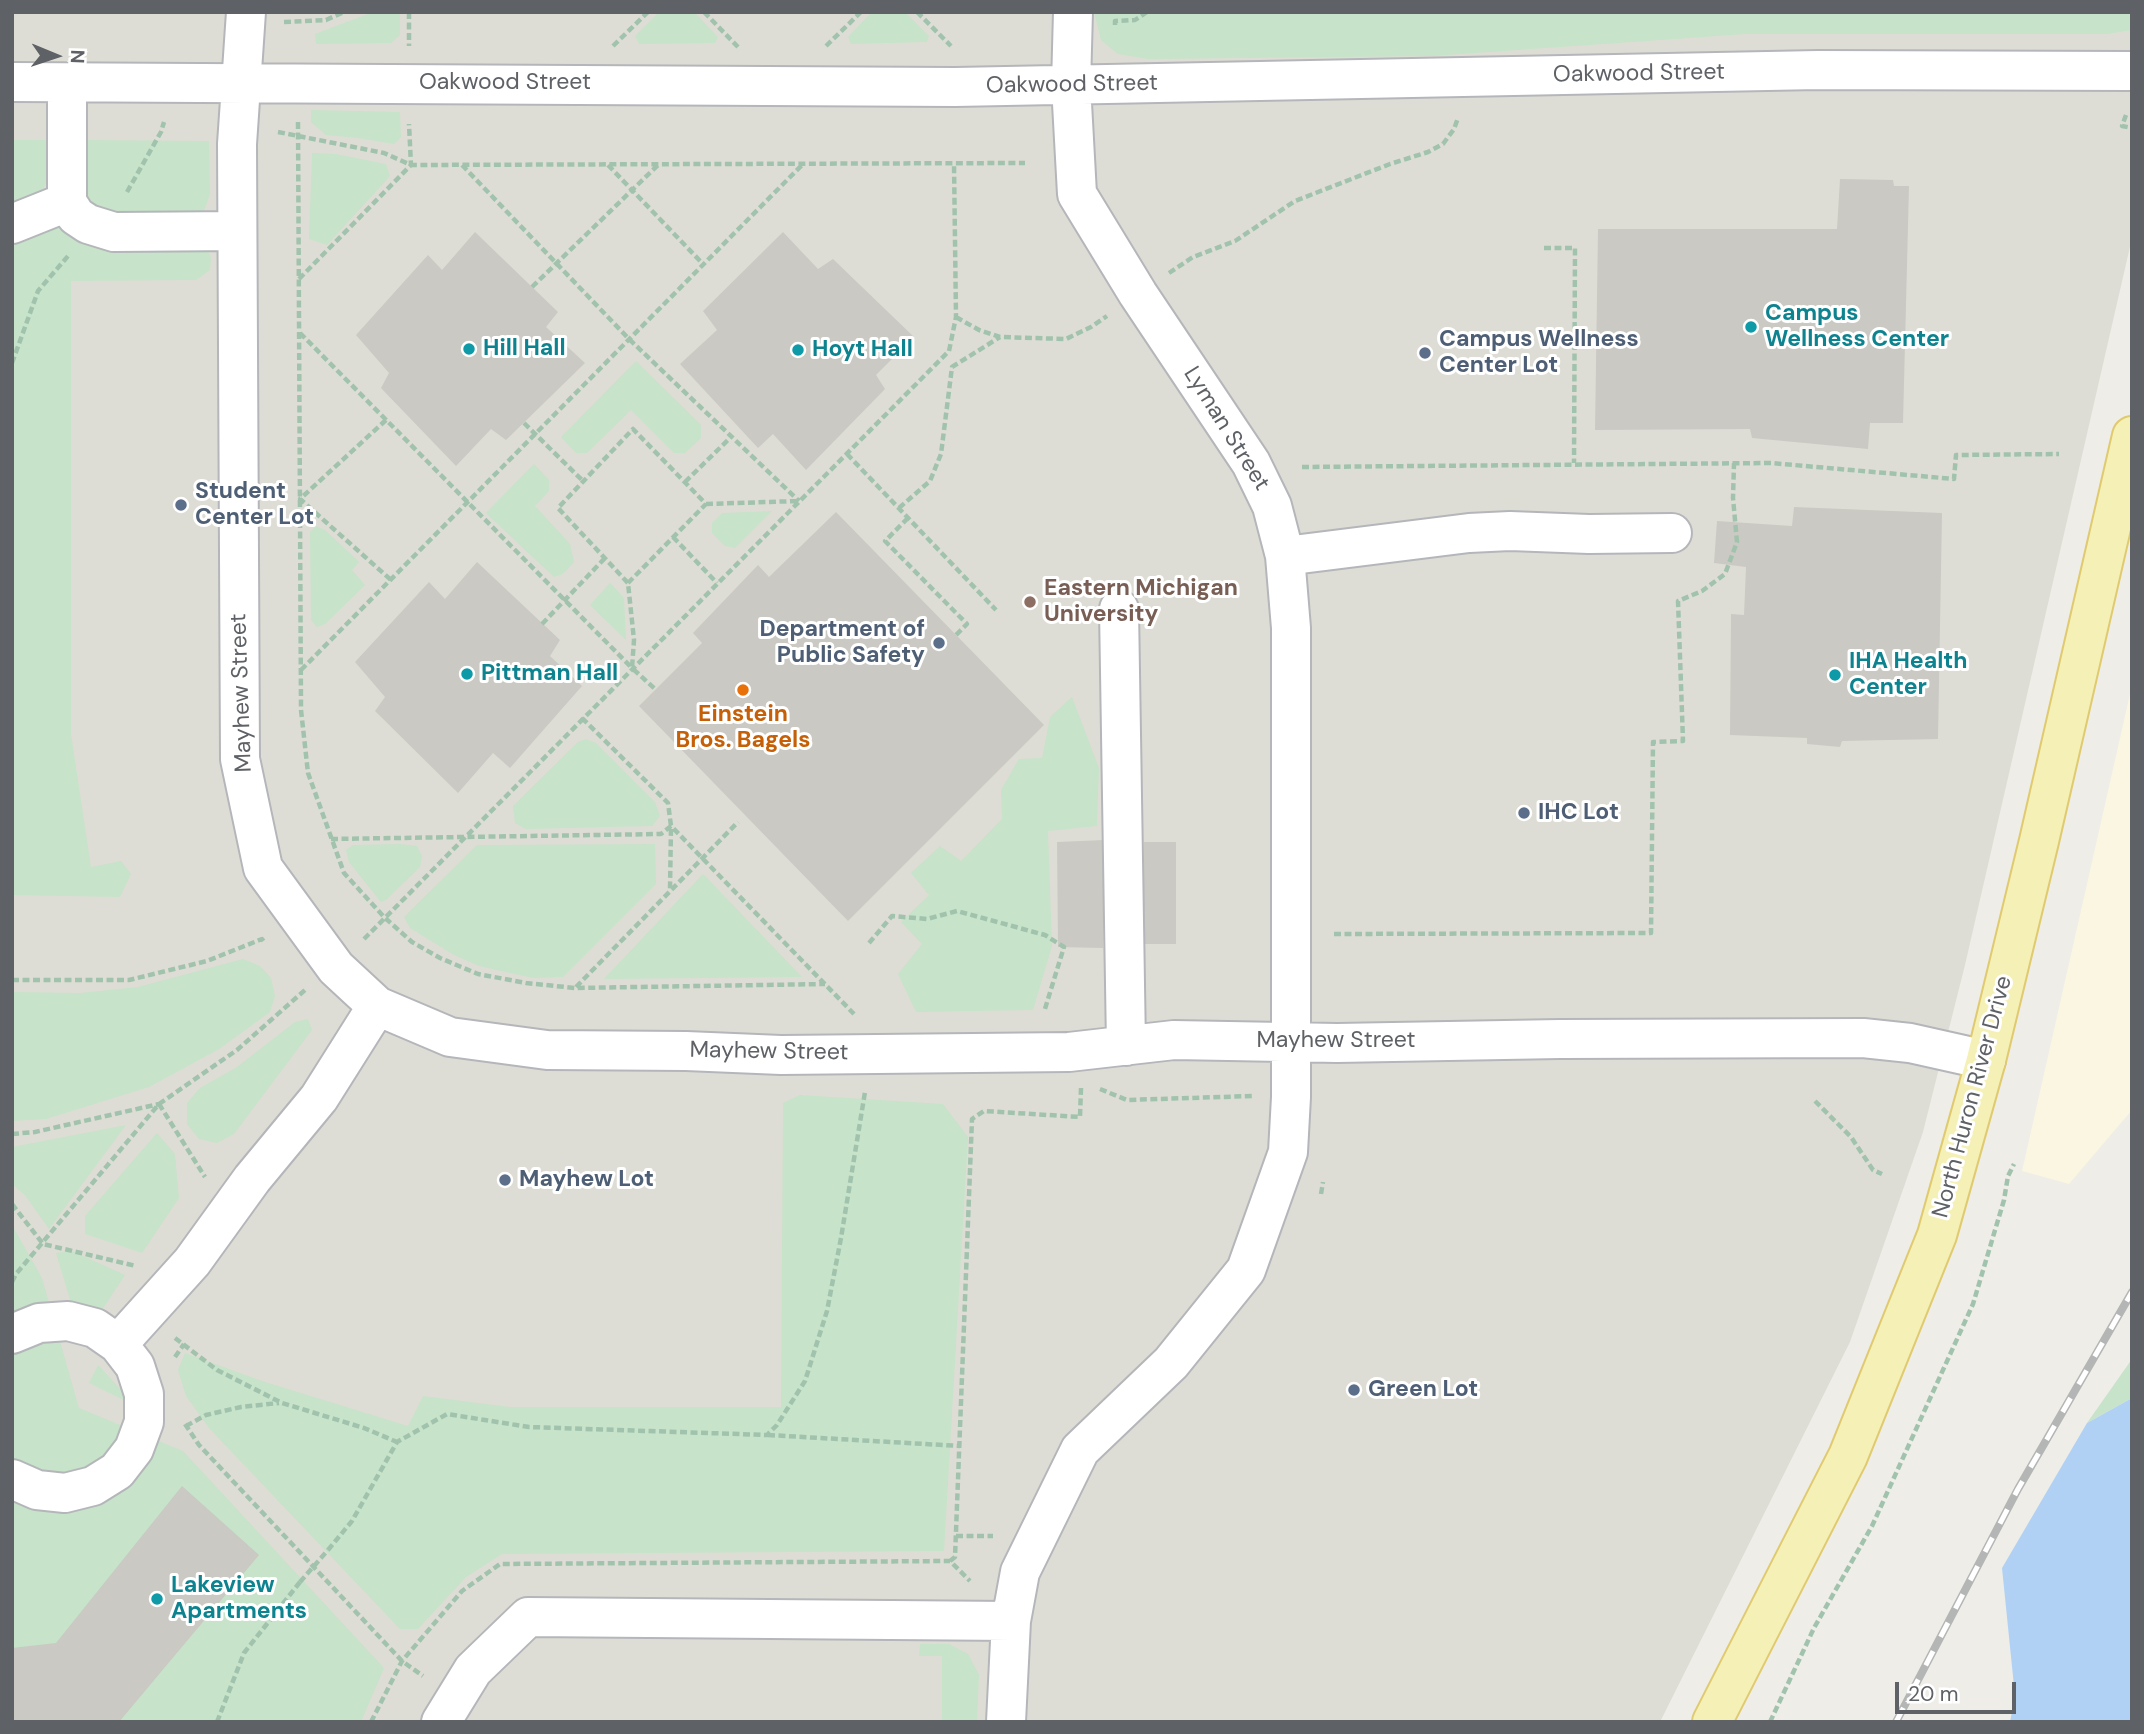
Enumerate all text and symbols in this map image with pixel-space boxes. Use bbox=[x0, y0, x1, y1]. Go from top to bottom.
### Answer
north arrow bbox=[21, 21, 91, 91]
text: N bbox=[65, 49, 90, 64]
street label: Oakwood Street bbox=[1553, 59, 1725, 89]
street label: Oakwood Street bbox=[419, 69, 591, 97]
street label: Oakwood Street bbox=[986, 70, 1158, 100]
place label: Campus Wellness Center bbox=[1765, 300, 1949, 354]
marker: Campus Wellness Center bbox=[1743, 319, 1759, 335]
place label: Campus Wellness Center Lot bbox=[1439, 326, 1639, 380]
place label: Hill Hall bbox=[483, 335, 566, 363]
place label: Hoyt Hall bbox=[812, 336, 913, 364]
marker: Hill Hall bbox=[461, 341, 477, 357]
marker: Hoyt Hall bbox=[790, 342, 806, 358]
marker: Campus Wellness Center Lot bbox=[1417, 345, 1433, 361]
street label: Lyman Street bbox=[1177, 362, 1275, 496]
place label: Student Center Lot bbox=[195, 478, 314, 532]
marker: Student Center Lot bbox=[173, 497, 189, 513]
place label: Eastern Michigan University bbox=[1044, 575, 1238, 629]
marker: Eastern Michigan University bbox=[1022, 594, 1038, 610]
street label: Mayhew Street bbox=[225, 613, 259, 773]
place label: Department of Public Safety bbox=[759, 616, 925, 670]
marker: Department of Public Safety bbox=[931, 635, 947, 651]
place label: IHA Health Center bbox=[1849, 648, 1967, 702]
place label: Pittman Hall bbox=[481, 660, 618, 688]
marker: Pittman Hall bbox=[459, 666, 475, 682]
marker: IHA Health Center bbox=[1827, 667, 1843, 683]
marker: Einstein Bros. Bagels bbox=[735, 682, 751, 698]
place label: Einstein Bros. Bagels bbox=[676, 701, 810, 755]
place label: IHC Lot bbox=[1538, 799, 1619, 827]
marker: IHC Lot bbox=[1516, 805, 1532, 821]
street label: North Huron River Drive bbox=[1927, 973, 2019, 1221]
street label: Mayhew Street bbox=[1257, 1027, 1415, 1055]
street label: Mayhew Street bbox=[689, 1037, 849, 1067]
place label: Mayhew Lot bbox=[519, 1166, 654, 1194]
marker: Mayhew Lot bbox=[497, 1172, 513, 1188]
place label: Green Lot bbox=[1368, 1376, 1478, 1404]
marker: Green Lot bbox=[1346, 1382, 1362, 1398]
place label: Lakeview Apartments bbox=[171, 1572, 307, 1626]
marker: Lakeview Apartments bbox=[149, 1591, 165, 1607]
scale bar bbox=[1899, 1668, 2020, 1712]
text: 20 m bbox=[1908, 1680, 1959, 1708]

